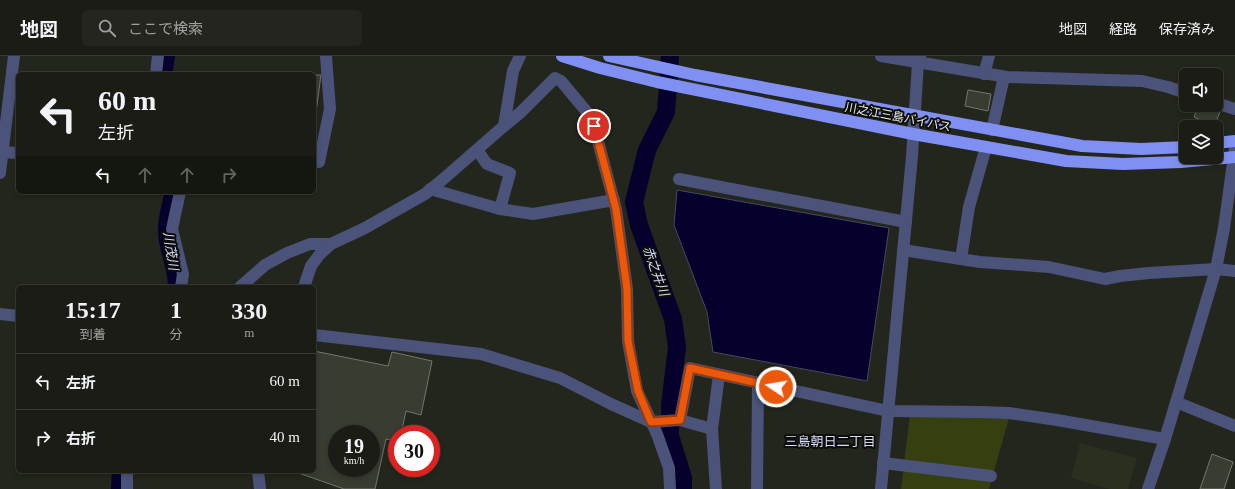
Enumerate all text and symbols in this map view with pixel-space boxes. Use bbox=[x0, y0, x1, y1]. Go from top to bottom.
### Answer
search box bbox=[82, 10, 362, 46]
icon: search bbox=[96, 17, 118, 39]
text: 地図 bbox=[20, 19, 58, 40]
text: ここで検索 bbox=[128, 21, 203, 37]
text: 地図 bbox=[1059, 22, 1087, 37]
text: 経路 bbox=[1109, 22, 1137, 37]
text: 保存済み bbox=[1159, 22, 1215, 37]
map controls bbox=[1179, 68, 1223, 164]
button: sound bbox=[1179, 68, 1223, 112]
text: 60 m bbox=[98, 85, 156, 116]
icon: left bbox=[32, 88, 84, 140]
street label: 川之江三島バイパス bbox=[844, 100, 952, 134]
pin bbox=[577, 109, 611, 143]
icon: arrive bbox=[583, 115, 605, 137]
button: layers bbox=[1179, 120, 1223, 164]
text: 左折 bbox=[98, 123, 134, 143]
icon: left bbox=[92, 164, 114, 186]
icon: ahead bbox=[134, 164, 156, 186]
icon: ahead bbox=[176, 164, 198, 186]
icon: right bbox=[218, 164, 240, 186]
water label: 川茂川 bbox=[161, 231, 182, 273]
water label: 赤之井川 bbox=[640, 244, 673, 300]
text: 15:17 bbox=[65, 297, 121, 323]
text: 1 bbox=[170, 297, 182, 323]
text: 330 bbox=[231, 298, 267, 324]
text: m bbox=[244, 325, 254, 340]
text: 到着 bbox=[80, 327, 106, 342]
text: 分 bbox=[169, 327, 182, 342]
position arrow bbox=[755, 366, 797, 408]
icon: left bbox=[32, 371, 54, 393]
text: 60 m bbox=[270, 373, 300, 389]
text: 左折 bbox=[66, 375, 96, 391]
speed limit sign: 30 bbox=[388, 425, 440, 477]
icon: right bbox=[32, 427, 54, 449]
text: 40 m bbox=[270, 429, 300, 445]
text: 右折 bbox=[66, 431, 96, 447]
district label: 三島朝日二丁目 bbox=[784, 434, 876, 449]
text: 19 bbox=[344, 435, 364, 457]
text: km/h bbox=[344, 455, 364, 466]

